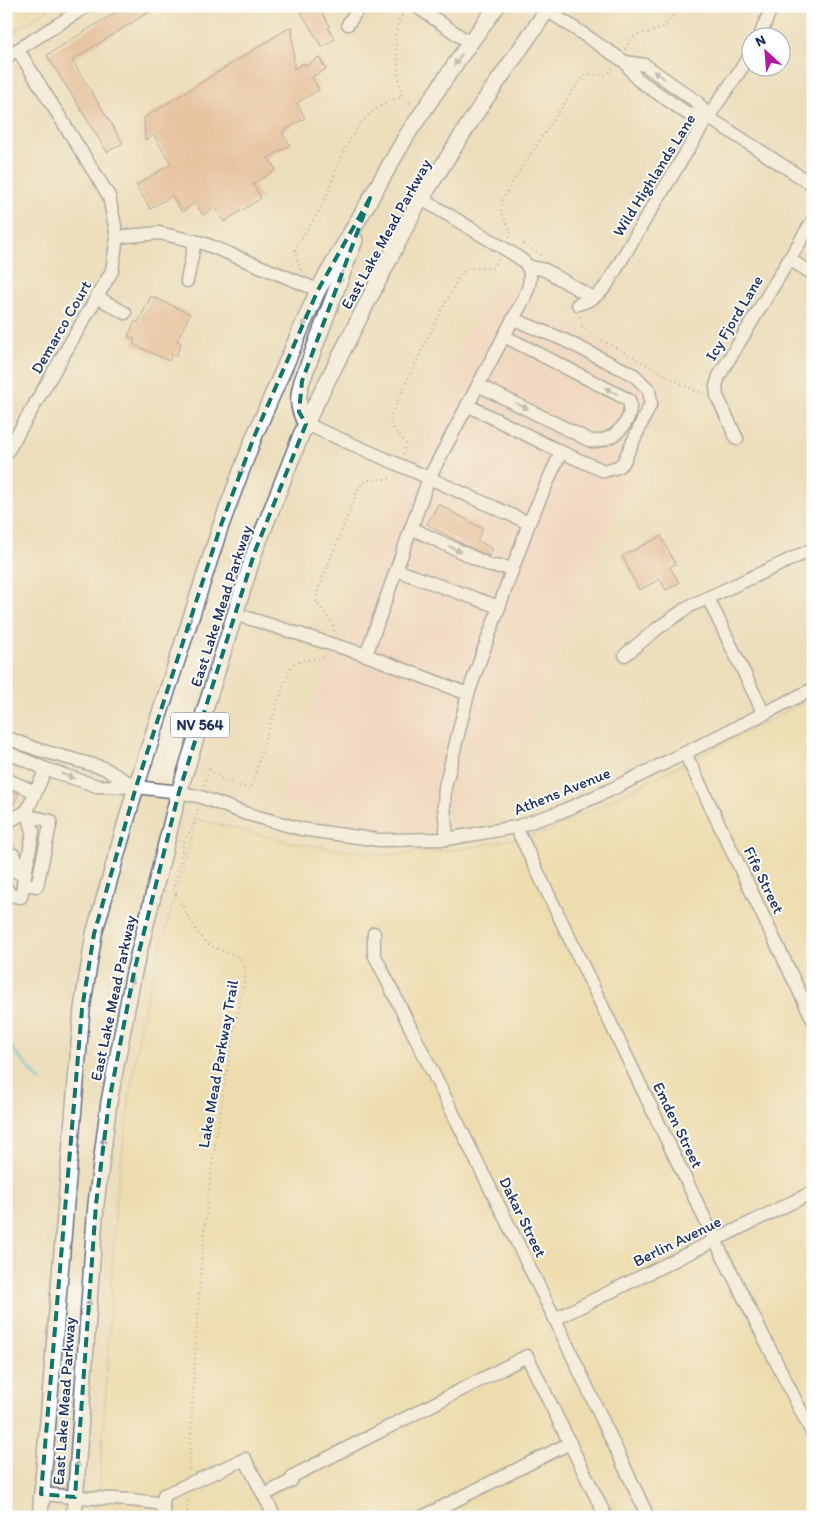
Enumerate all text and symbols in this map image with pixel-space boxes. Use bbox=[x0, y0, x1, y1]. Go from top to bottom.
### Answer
north arrow bbox=[742, 28, 792, 78]
text: N bbox=[753, 31, 768, 50]
one-way arrow bbox=[453, 53, 463, 67]
one-way arrow bbox=[652, 70, 666, 80]
street label: Wild Highlands Lane bbox=[609, 110, 699, 240]
street label: East Lake Mead Parkway bbox=[337, 155, 435, 312]
one-way arrow bbox=[337, 270, 345, 285]
street label: Icy Fjord Lane bbox=[701, 272, 767, 364]
street label: Demarco Court bbox=[27, 277, 95, 377]
one-way arrow bbox=[301, 314, 309, 328]
one-way arrow bbox=[604, 387, 618, 395]
one-way arrow bbox=[515, 403, 529, 411]
one-way arrow bbox=[238, 463, 246, 478]
street label: East Lake Mead Parkway bbox=[186, 522, 256, 689]
one-way arrow bbox=[448, 545, 462, 553]
one-way arrow bbox=[185, 617, 193, 632]
road number: NV 564 bbox=[171, 712, 229, 738]
street label: Athens Avenue bbox=[511, 763, 613, 819]
one-way arrow bbox=[61, 773, 76, 781]
street label: Fife Street bbox=[740, 843, 788, 917]
street label: East Lake Mead Parkway bbox=[86, 913, 140, 1083]
one-way arrow bbox=[127, 977, 135, 992]
street label: Lake Mead Parkway Trail bbox=[194, 978, 242, 1150]
street label: Emden Street bbox=[649, 1079, 707, 1171]
one-way arrow bbox=[100, 1136, 108, 1152]
street label: Dakar Street bbox=[495, 1174, 551, 1260]
street label: Berlin Avenue bbox=[630, 1211, 724, 1271]
one-way arrow bbox=[85, 1298, 93, 1314]
street label: East Lake Mead Parkway bbox=[49, 1316, 79, 1486]
one-way arrow bbox=[73, 1460, 81, 1476]

